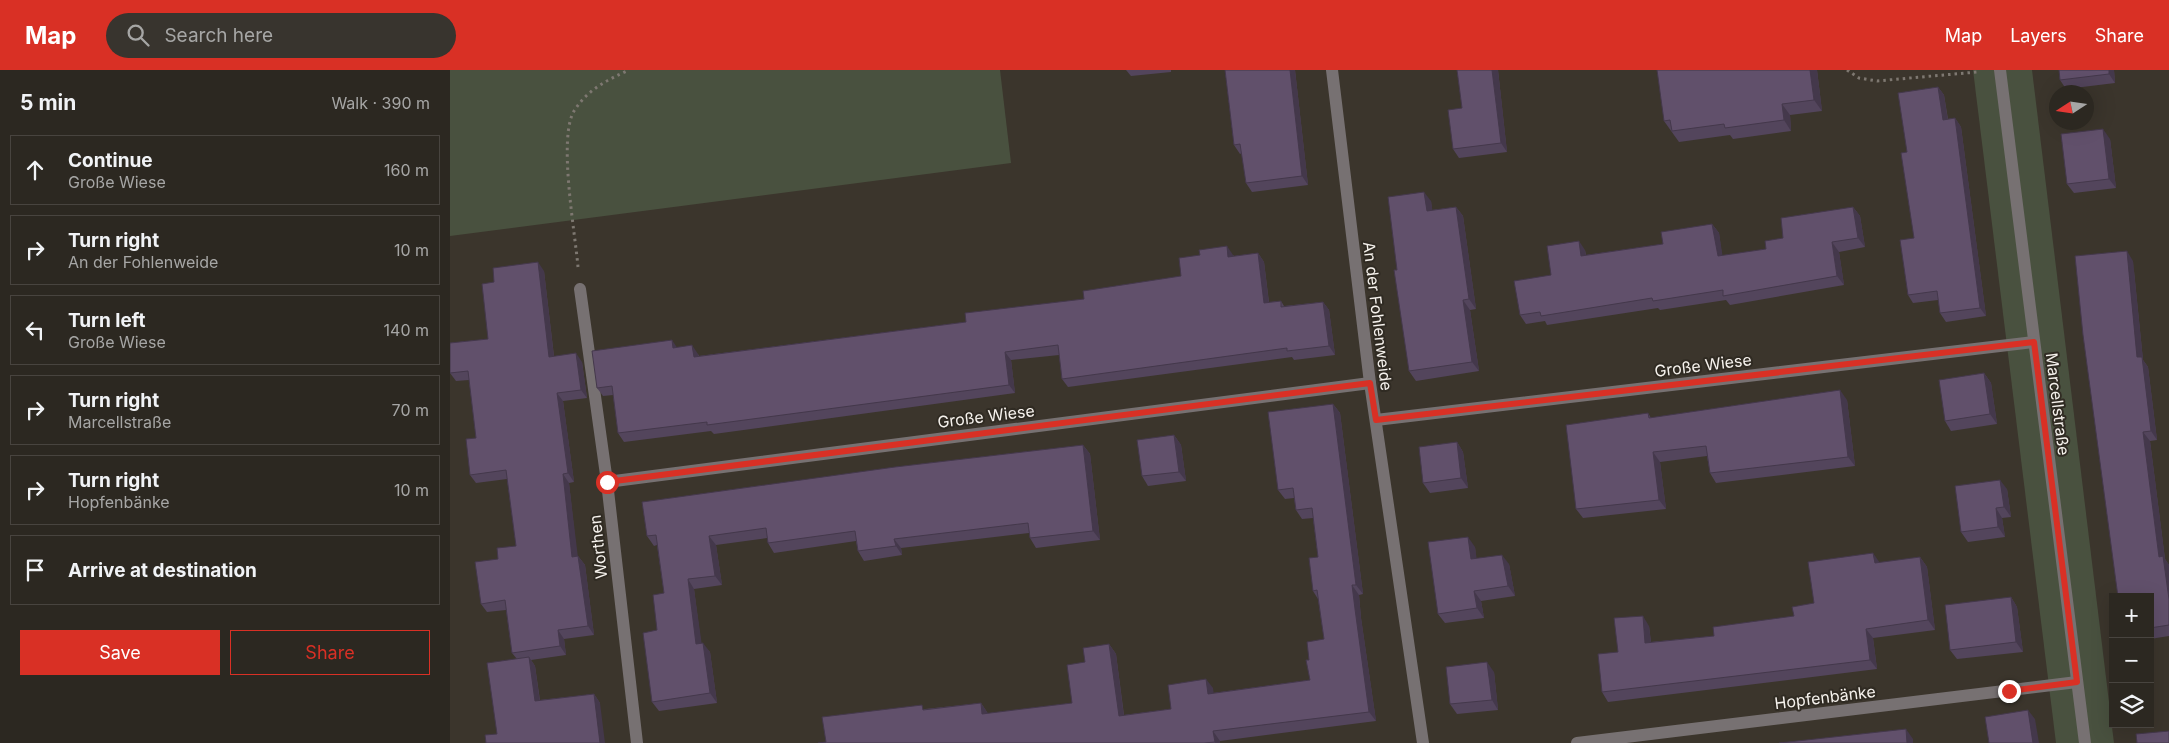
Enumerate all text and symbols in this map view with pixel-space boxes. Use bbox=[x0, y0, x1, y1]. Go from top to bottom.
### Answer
search box bbox=[106, 13, 456, 58]
text: Map bbox=[25, 21, 76, 50]
icon: search bbox=[124, 21, 152, 49]
text: Search here bbox=[164, 24, 273, 47]
text: Map bbox=[1945, 25, 1982, 46]
text: Layers bbox=[2010, 25, 2067, 46]
text: Share bbox=[2095, 25, 2144, 46]
north arrow bbox=[2049, 85, 2094, 130]
text: 5 min bbox=[20, 90, 76, 115]
text: Walk · 390 m bbox=[331, 93, 430, 113]
text: Continue bbox=[68, 149, 153, 172]
icon: ahead bbox=[21, 156, 49, 184]
text: 160 m bbox=[384, 160, 429, 180]
text: Große Wiese bbox=[68, 172, 166, 192]
text: Turn right bbox=[68, 229, 159, 252]
icon: right bbox=[21, 236, 49, 264]
text: 10 m bbox=[394, 240, 429, 260]
street label: An der Fohlenweide bbox=[1359, 240, 1397, 392]
text: An der Fohlenweide bbox=[68, 252, 218, 272]
text: Turn left bbox=[68, 309, 146, 332]
icon: left bbox=[21, 316, 49, 344]
text: 140 m bbox=[384, 320, 429, 340]
text: Große Wiese bbox=[68, 332, 166, 352]
street label: Große Wiese bbox=[1653, 349, 1753, 381]
street label: Marcellstraße bbox=[2042, 352, 2074, 456]
text: Turn right bbox=[68, 389, 159, 412]
icon: right bbox=[21, 396, 49, 424]
text: 70 m bbox=[392, 400, 429, 420]
street label: Große Wiese bbox=[936, 400, 1036, 432]
text: Marcellstraße bbox=[68, 412, 171, 432]
text: Turn right bbox=[68, 469, 159, 492]
route start bbox=[596, 471, 619, 494]
icon: right bbox=[21, 476, 49, 504]
text: 10 m bbox=[394, 480, 429, 500]
text: Hopfenbänke bbox=[68, 492, 170, 512]
street label: Worthen bbox=[585, 514, 611, 580]
icon: arrive bbox=[21, 556, 49, 584]
text: Arrive at destination bbox=[68, 559, 257, 582]
map controls bbox=[2109, 593, 2154, 728]
button: + bbox=[2109, 593, 2154, 638]
button: Save bbox=[20, 630, 220, 675]
button: Share bbox=[230, 630, 430, 675]
button: − bbox=[2109, 638, 2154, 683]
route end bbox=[1998, 680, 2021, 703]
street label: Hopfenbänke bbox=[1773, 681, 1877, 713]
button: layers bbox=[2109, 683, 2154, 728]

